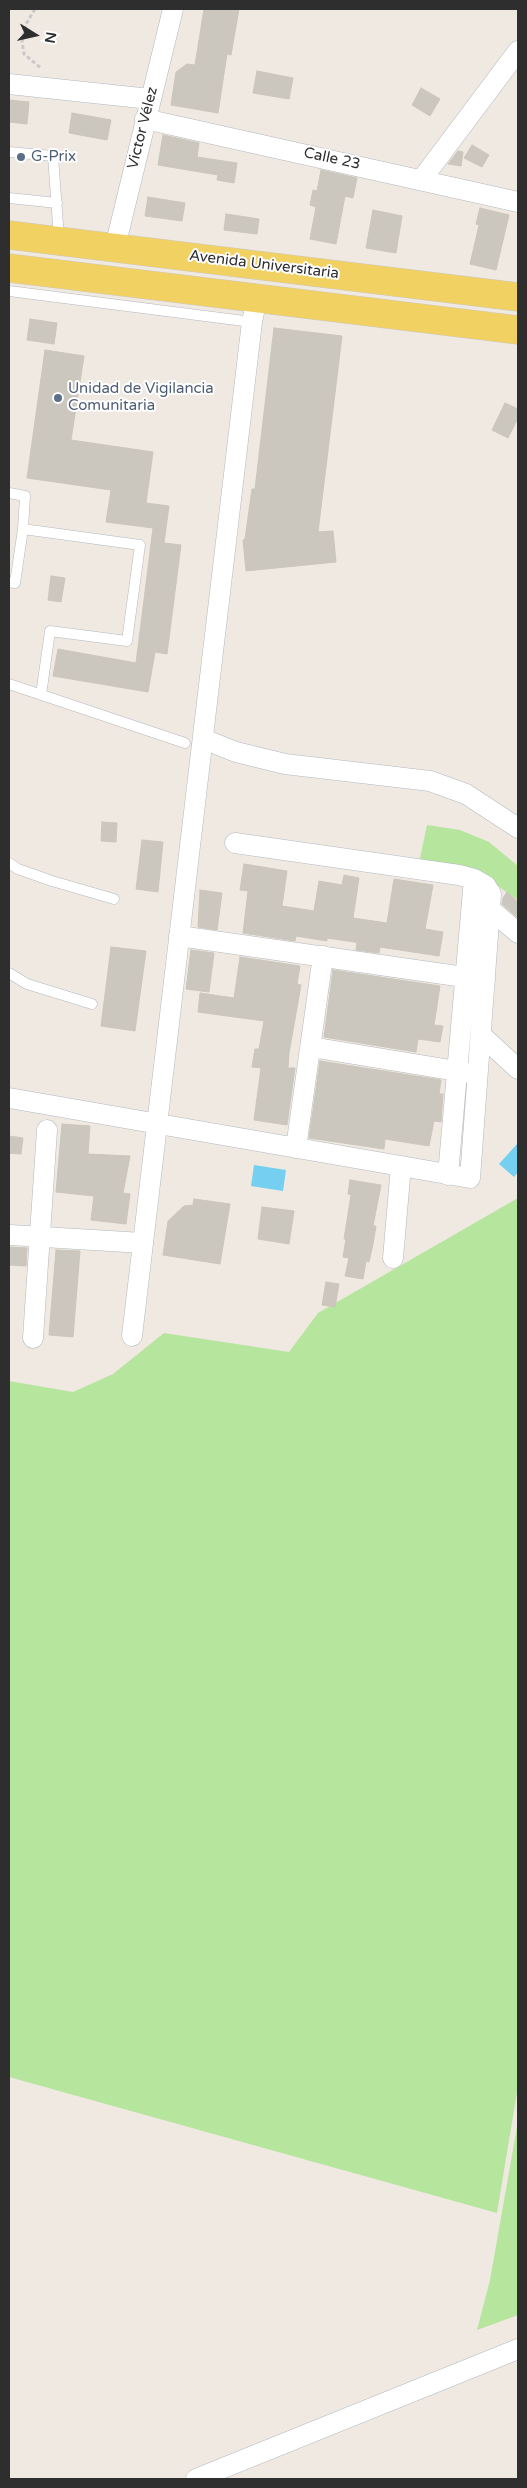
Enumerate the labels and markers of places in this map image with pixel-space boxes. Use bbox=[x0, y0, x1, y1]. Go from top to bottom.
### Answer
place label: G-Prix bbox=[31, 148, 76, 166]
marker: G-Prix bbox=[15, 151, 27, 163]
place label: Unidad de Vigilancia Comunitaria bbox=[68, 380, 214, 415]
marker: Unidad de Vigilancia Comunitaria bbox=[52, 392, 64, 404]

